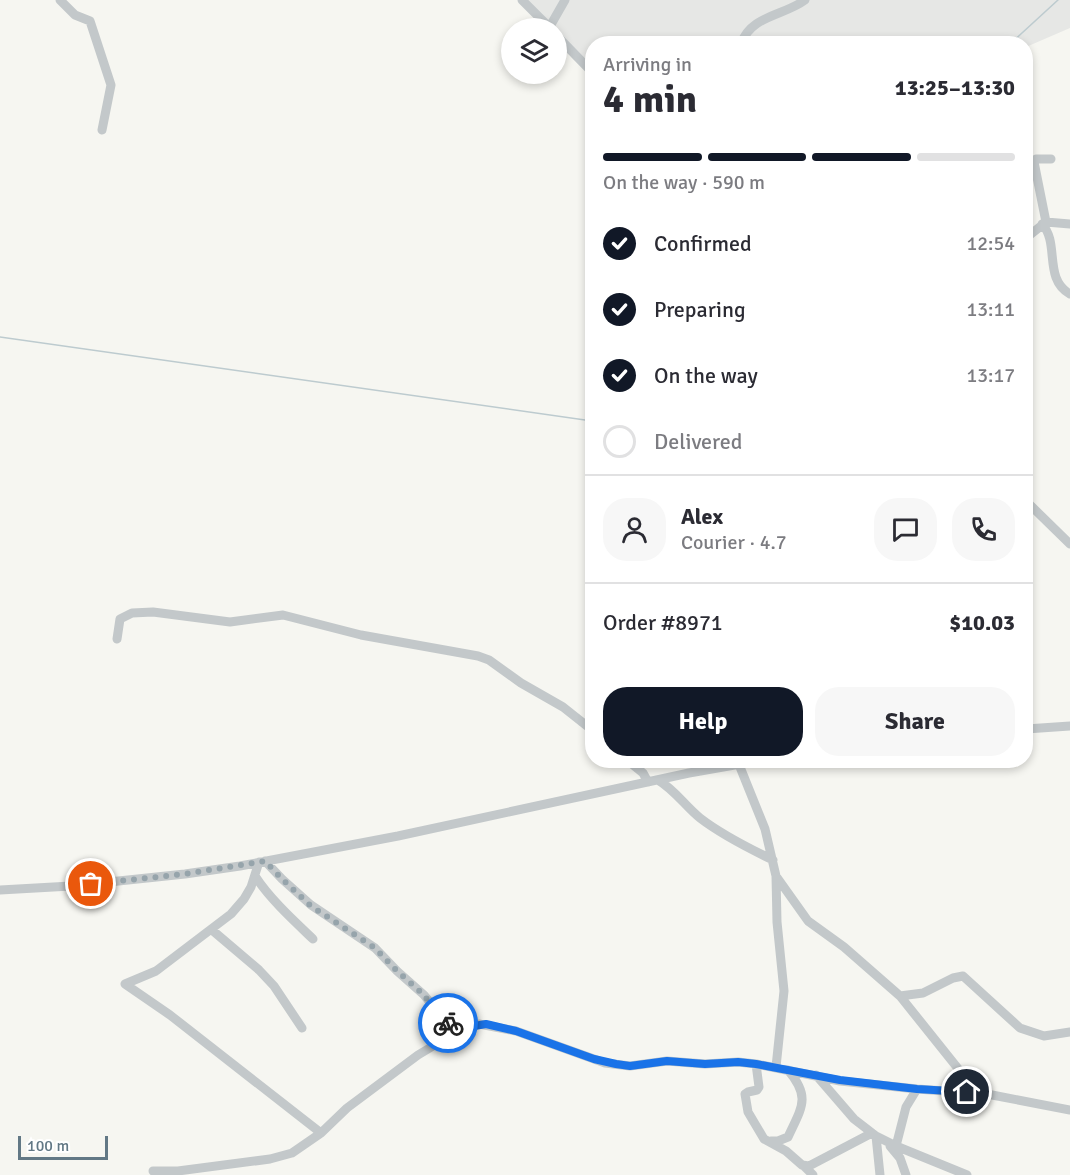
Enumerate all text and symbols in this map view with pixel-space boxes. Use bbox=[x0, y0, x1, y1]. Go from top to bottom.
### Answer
map controls bbox=[501, 18, 567, 84]
button: layers bbox=[501, 18, 567, 84]
text: Arriving in bbox=[603, 52, 692, 77]
text: 13:25–13:30 bbox=[895, 74, 1015, 101]
text: 4 min bbox=[603, 75, 697, 123]
text: On the way · 590 m bbox=[603, 170, 765, 195]
icon: check bbox=[603, 227, 636, 260]
text: Confirmed bbox=[654, 230, 752, 257]
text: 12:54 bbox=[966, 231, 1015, 256]
icon: check bbox=[603, 293, 636, 326]
text: Preparing bbox=[654, 296, 746, 323]
text: 13:11 bbox=[966, 297, 1015, 322]
icon: check bbox=[603, 359, 636, 392]
text: On the way bbox=[654, 362, 758, 389]
text: 13:17 bbox=[966, 363, 1015, 388]
text: Delivered bbox=[654, 428, 742, 455]
button: person bbox=[603, 498, 666, 561]
button: chat bbox=[874, 498, 937, 561]
button: phone bbox=[952, 498, 1015, 561]
text: Alex bbox=[681, 503, 723, 530]
text: Courier · 4.7 bbox=[681, 530, 787, 555]
text: Order #8971 bbox=[603, 609, 723, 636]
text: $10.03 bbox=[949, 609, 1015, 636]
button: Help bbox=[603, 687, 803, 756]
button: Share bbox=[815, 687, 1015, 756]
pin bbox=[65, 858, 116, 909]
icon: bag bbox=[74, 867, 107, 900]
courier bbox=[418, 993, 478, 1053]
icon: bike bbox=[432, 1007, 465, 1040]
pin bbox=[941, 1066, 992, 1117]
icon: home bbox=[950, 1075, 983, 1108]
scale bar bbox=[18, 1133, 108, 1160]
text: 100 m bbox=[27, 1136, 69, 1156]

